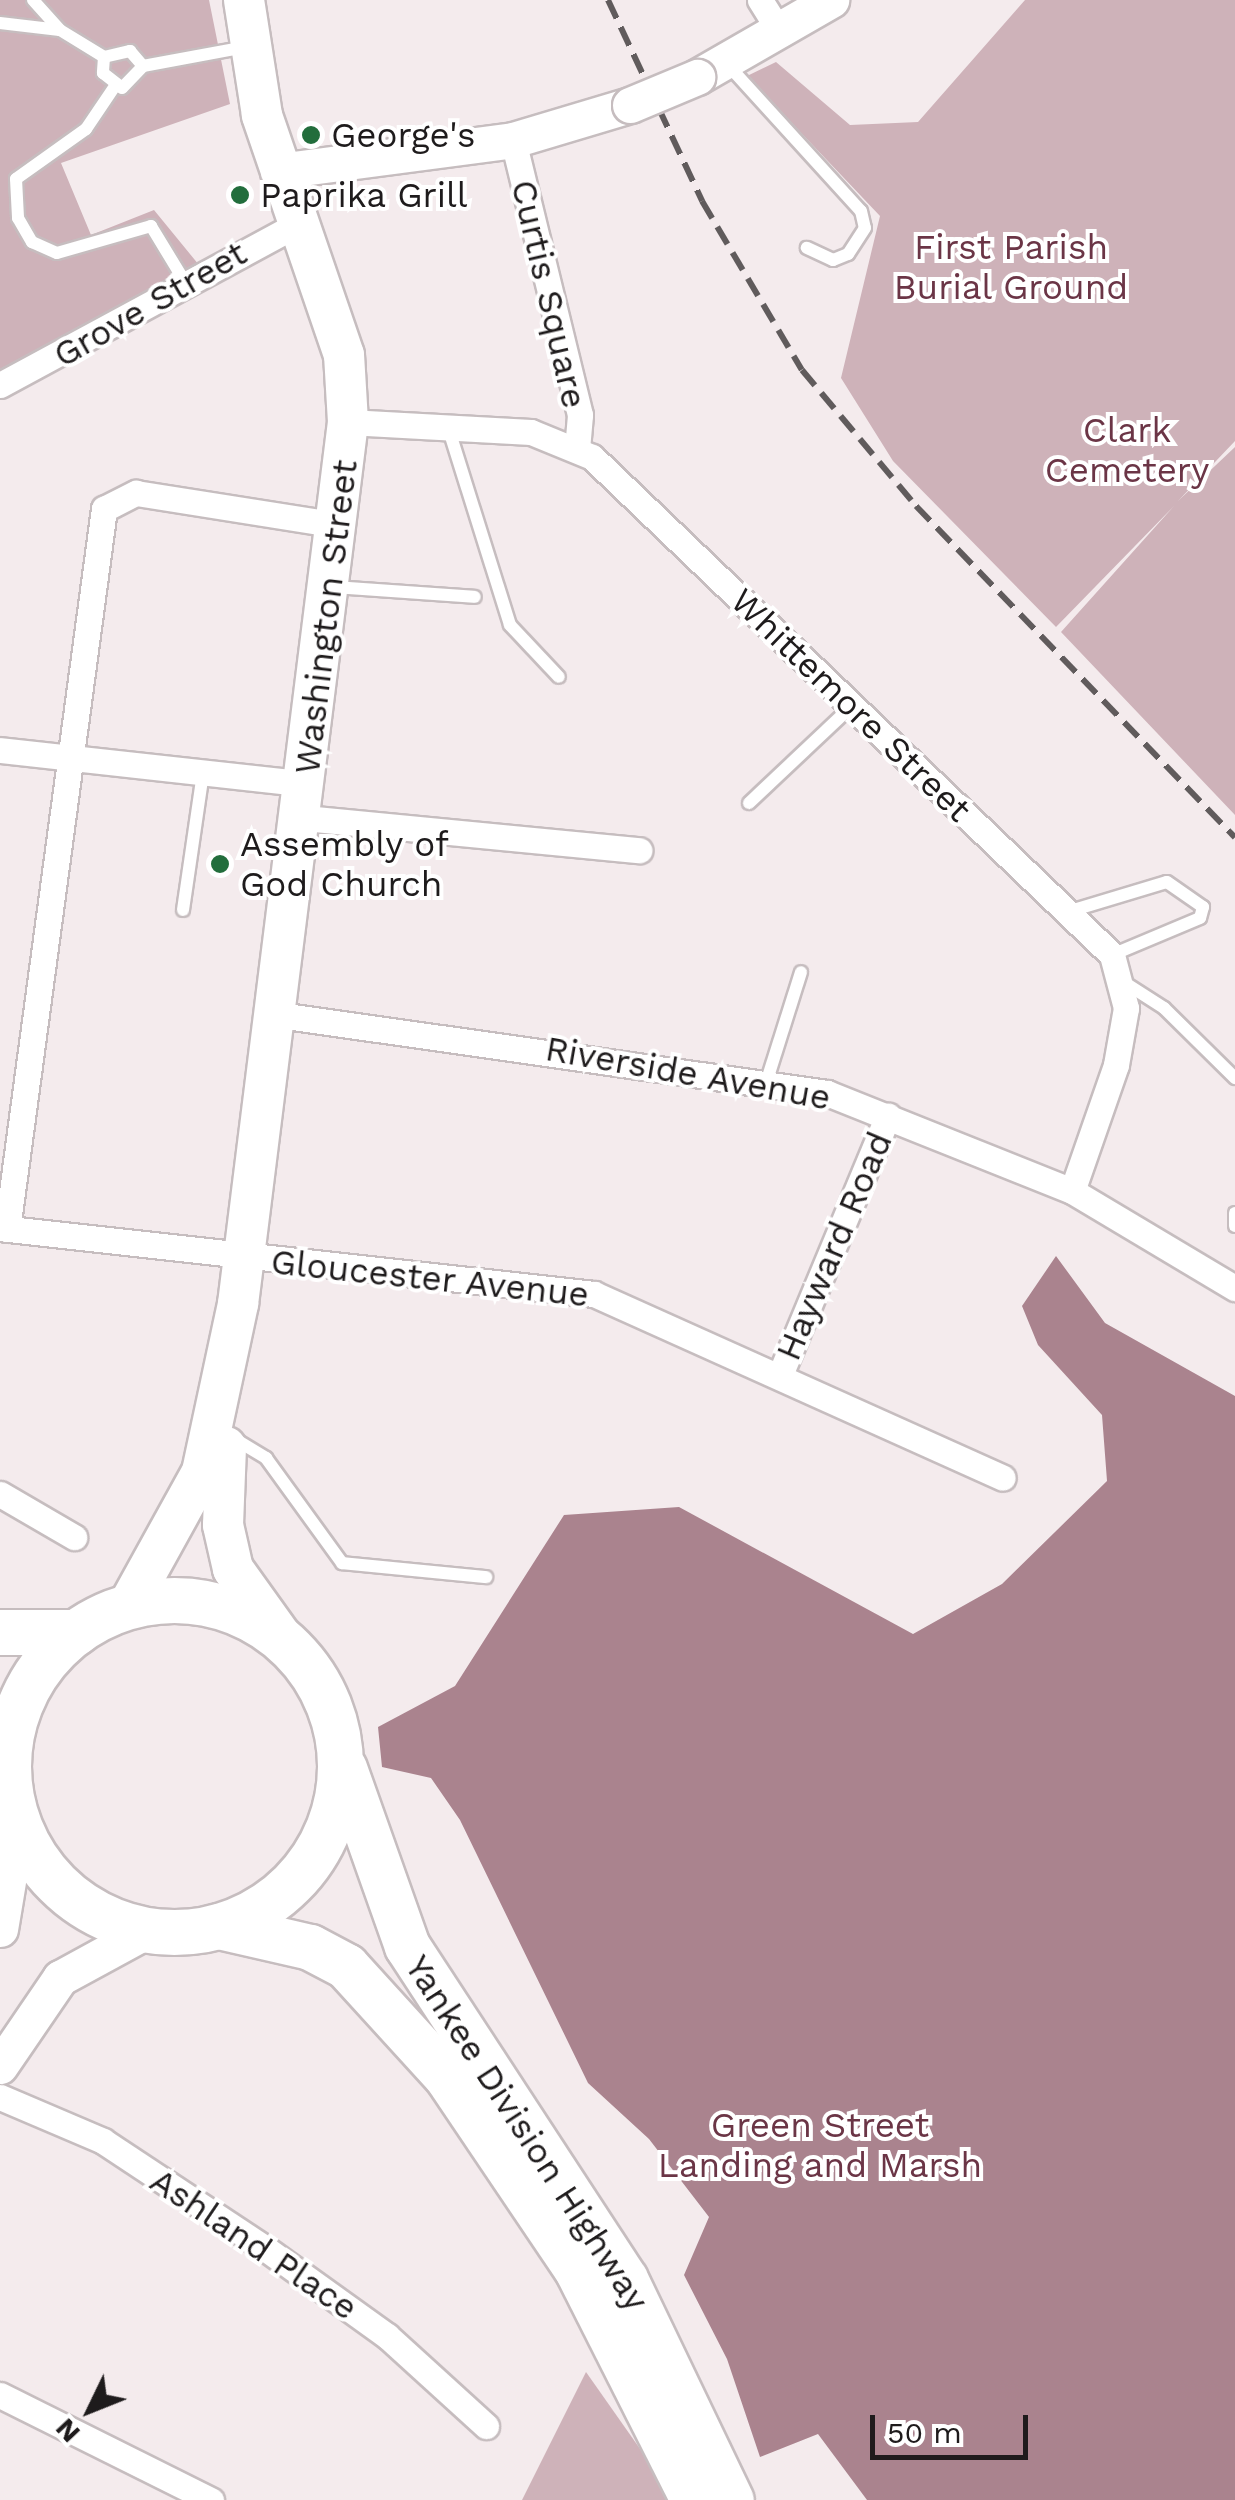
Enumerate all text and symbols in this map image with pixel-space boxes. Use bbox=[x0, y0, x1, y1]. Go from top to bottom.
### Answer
place label: George's bbox=[331, 114, 475, 156]
marker: George's bbox=[300, 124, 322, 146]
place label: Paprika Grill bbox=[260, 174, 468, 216]
street label: Curtis Square bbox=[502, 176, 596, 412]
marker: Paprika Grill bbox=[229, 184, 251, 206]
park label: First Parish Burial Ground bbox=[893, 226, 1129, 308]
street label: Grove Street bbox=[46, 232, 254, 376]
park label: Clark Cemetery bbox=[1045, 409, 1209, 491]
street label: Washington Street bbox=[286, 457, 366, 777]
street label: Whittemore Street bbox=[722, 580, 980, 830]
place label: Assembly of God Church bbox=[240, 823, 450, 905]
marker: Assembly of God Church bbox=[209, 853, 231, 875]
street label: Riverside Avenue bbox=[542, 1027, 834, 1119]
street label: Hayward Road bbox=[767, 1125, 901, 1367]
street label: Gloucester Avenue bbox=[268, 1240, 592, 1316]
street label: Yankee Division Highway bbox=[396, 1948, 658, 2318]
park label: Green Street Landing and Marsh bbox=[658, 2104, 982, 2186]
street label: Ashland Place bbox=[142, 2159, 366, 2329]
north arrow bbox=[40, 2360, 140, 2460]
scale bar bbox=[875, 2395, 1032, 2457]
text: N bbox=[49, 2412, 87, 2450]
text: 50 m bbox=[887, 2415, 962, 2450]

